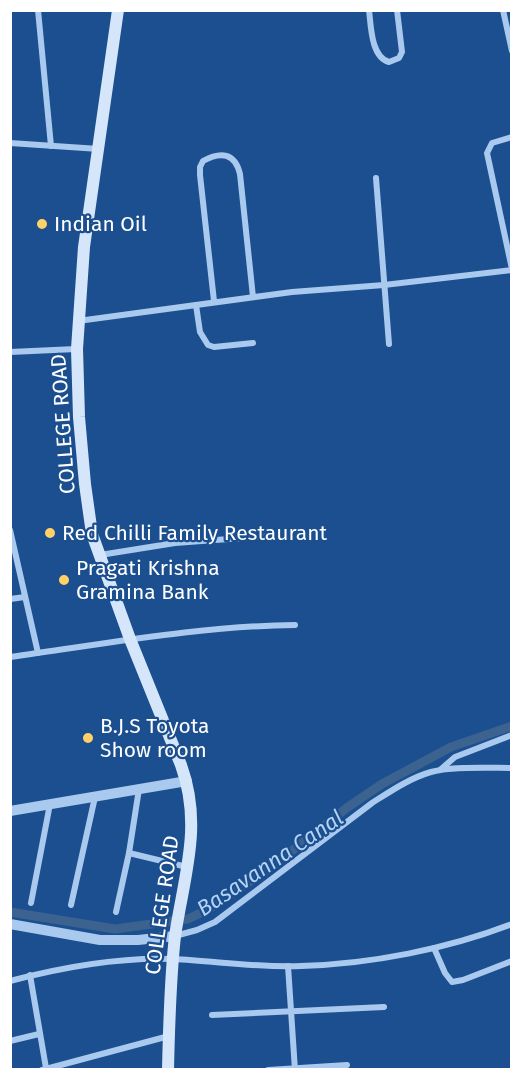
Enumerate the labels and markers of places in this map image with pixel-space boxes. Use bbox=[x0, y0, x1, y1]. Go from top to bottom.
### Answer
place label: Indian Oil bbox=[54, 211, 147, 237]
marker: Indian Oil bbox=[35, 217, 49, 231]
place label: Red Chilli Family Restaurant bbox=[62, 520, 328, 546]
marker: Red Chilli Family Restaurant bbox=[43, 526, 57, 540]
place label: Pragati Krishna Gramina Bank bbox=[76, 555, 220, 605]
marker: Pragati Krishna Gramina Bank bbox=[57, 573, 71, 587]
place label: B.J.S Toyota Show room bbox=[100, 713, 210, 763]
marker: B.J.S Toyota Show room bbox=[81, 731, 95, 745]

